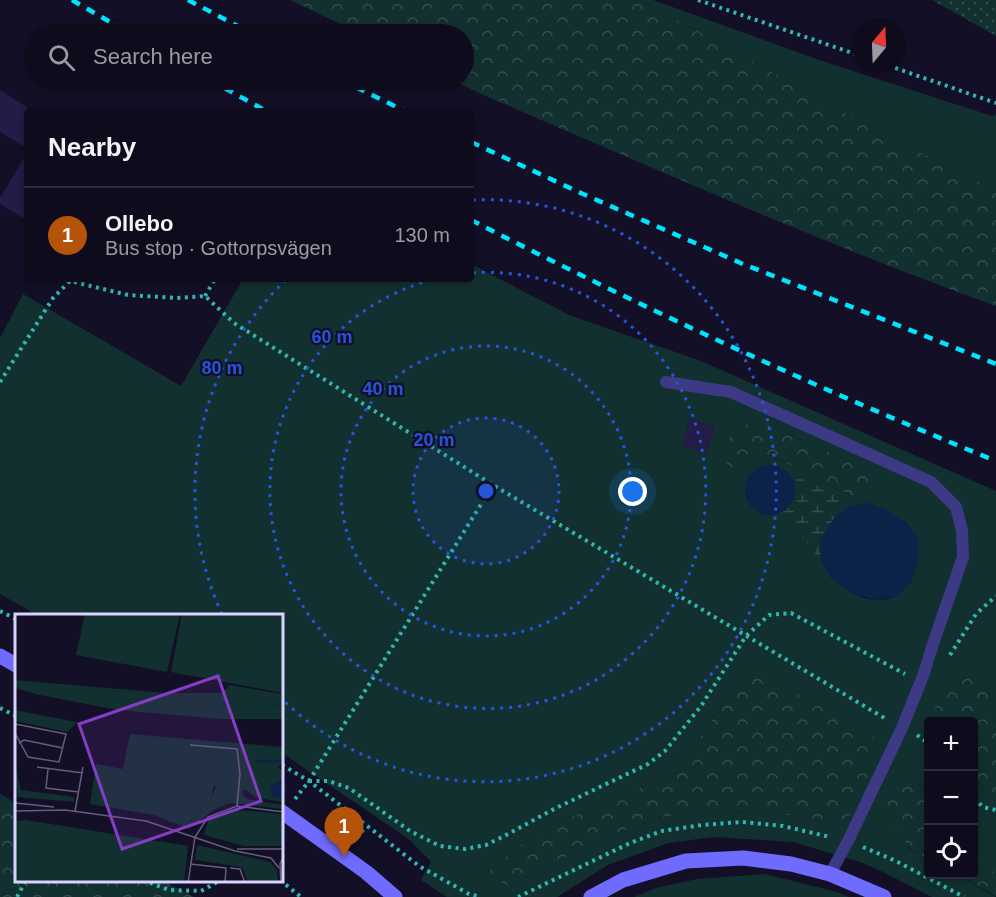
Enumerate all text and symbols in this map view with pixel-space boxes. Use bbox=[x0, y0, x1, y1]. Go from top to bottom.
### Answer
north arrow bbox=[852, 18, 906, 72]
search box bbox=[24, 24, 474, 90]
icon: search bbox=[45, 41, 78, 74]
text: Search here bbox=[93, 44, 213, 69]
text: Nearby bbox=[48, 132, 136, 162]
text: Ollebo bbox=[105, 211, 173, 236]
text: 1 bbox=[62, 224, 73, 246]
text: 130 m bbox=[394, 224, 450, 246]
text: Bus stop · Gottorpsvägen bbox=[105, 237, 332, 259]
text: 60 m bbox=[311, 327, 353, 347]
text: 80 m bbox=[201, 358, 243, 378]
text: 40 m bbox=[362, 379, 404, 399]
text: 20 m bbox=[413, 430, 455, 450]
your location bbox=[618, 477, 647, 506]
centre of rings bbox=[476, 481, 496, 501]
inset map bbox=[15, 614, 284, 882]
map controls bbox=[924, 717, 978, 879]
button: + bbox=[924, 717, 978, 771]
button: − bbox=[924, 771, 978, 825]
pin: 1 bbox=[324, 808, 364, 857]
button: locate bbox=[924, 825, 978, 879]

